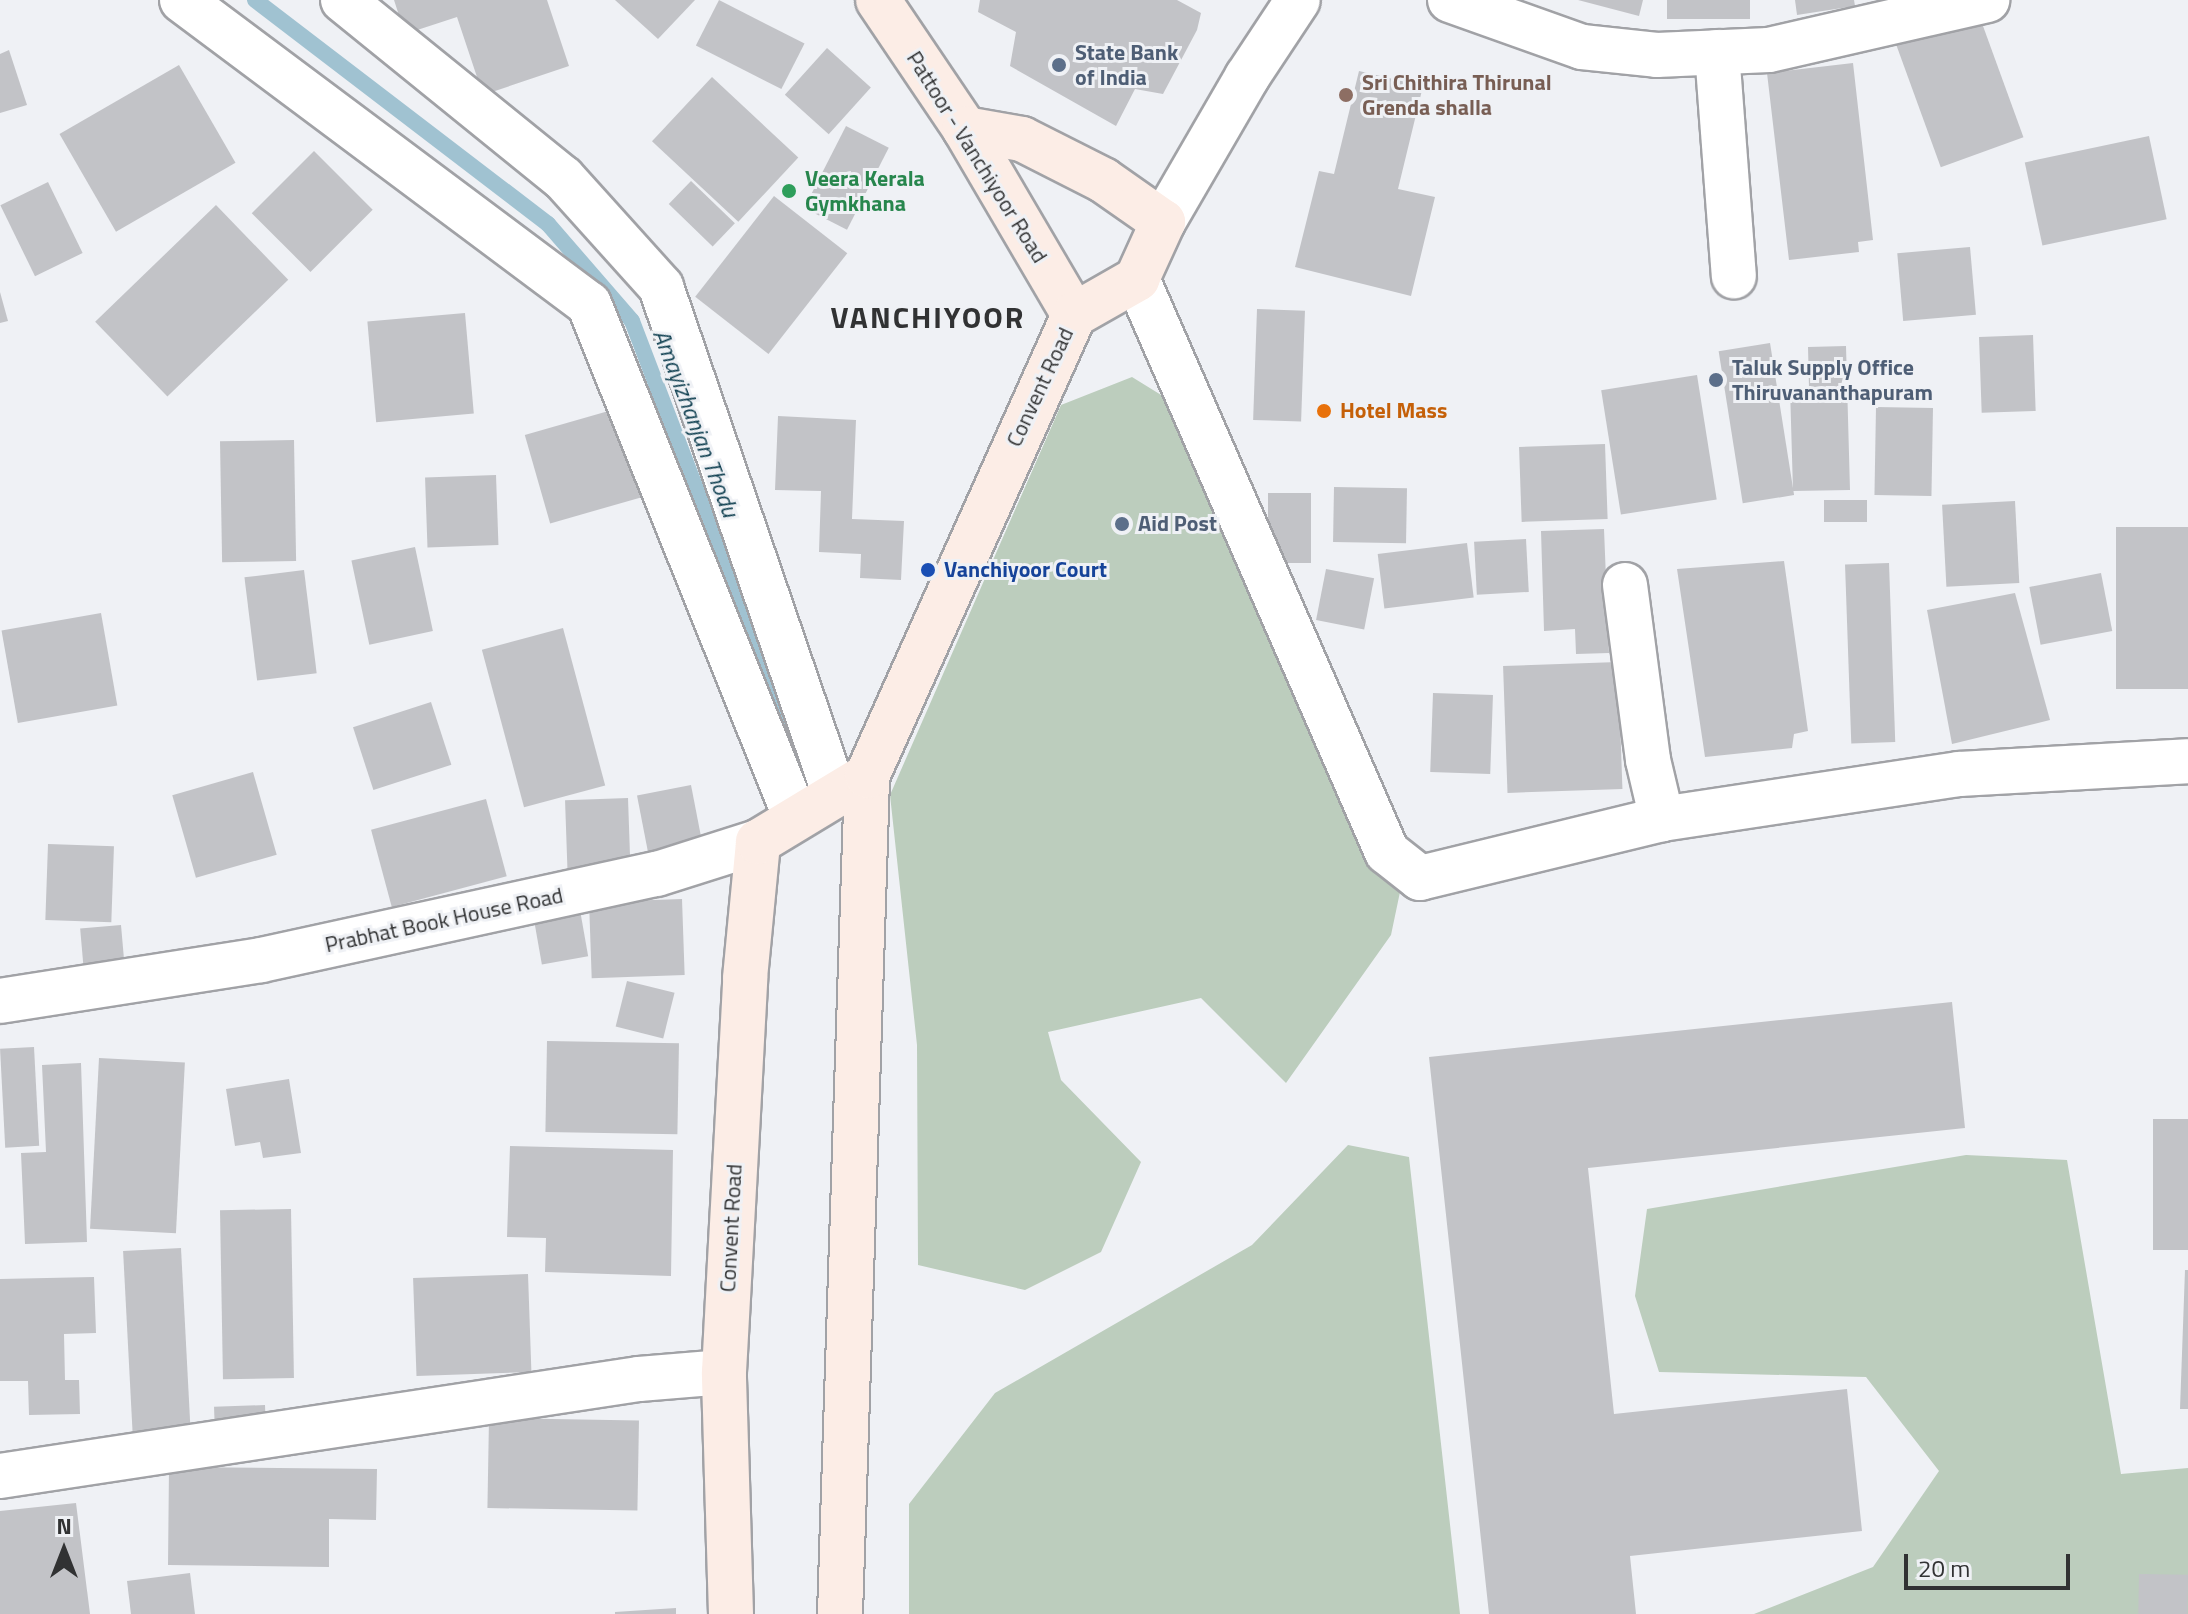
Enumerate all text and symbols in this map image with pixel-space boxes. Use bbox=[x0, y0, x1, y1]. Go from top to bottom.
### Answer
place label: State Bank of India bbox=[1075, 39, 1178, 90]
street label: Pattoor - Vanchiyoor Road bbox=[901, 46, 1053, 268]
marker: State Bank of India bbox=[1050, 56, 1068, 74]
place label: Sri Chithira Thirunal Grenda shalla bbox=[1362, 69, 1552, 120]
marker: Sri Chithira Thirunal Grenda shalla bbox=[1337, 86, 1355, 104]
place label: Veera Kerala Gymkhana bbox=[805, 165, 925, 216]
marker: Veera Kerala Gymkhana bbox=[780, 182, 798, 200]
district label: VANCHIYOOR bbox=[831, 299, 1025, 335]
street label: Convent Road bbox=[1001, 323, 1079, 451]
water label: Amayizhanjan Thodu bbox=[647, 325, 745, 521]
place label: Taluk Supply Office Thiruvananthapuram bbox=[1732, 354, 1933, 406]
marker: Taluk Supply Office Thiruvananthapuram bbox=[1707, 371, 1725, 389]
place label: Hotel Mass bbox=[1340, 398, 1447, 424]
marker: Hotel Mass bbox=[1315, 402, 1333, 420]
place label: Aid Post bbox=[1138, 511, 1217, 537]
marker: Aid Post bbox=[1113, 515, 1131, 533]
place label: Vanchiyoor Court bbox=[944, 557, 1107, 583]
marker: Vanchiyoor Court bbox=[919, 561, 937, 579]
street label: Prabhat Book House Road bbox=[323, 882, 565, 958]
street label: Convent Road bbox=[714, 1163, 748, 1293]
text: N bbox=[56, 1509, 72, 1543]
north arrow bbox=[24, 1510, 104, 1590]
scale bar bbox=[1908, 1538, 2074, 1588]
text: 20 m bbox=[1918, 1550, 1970, 1586]

